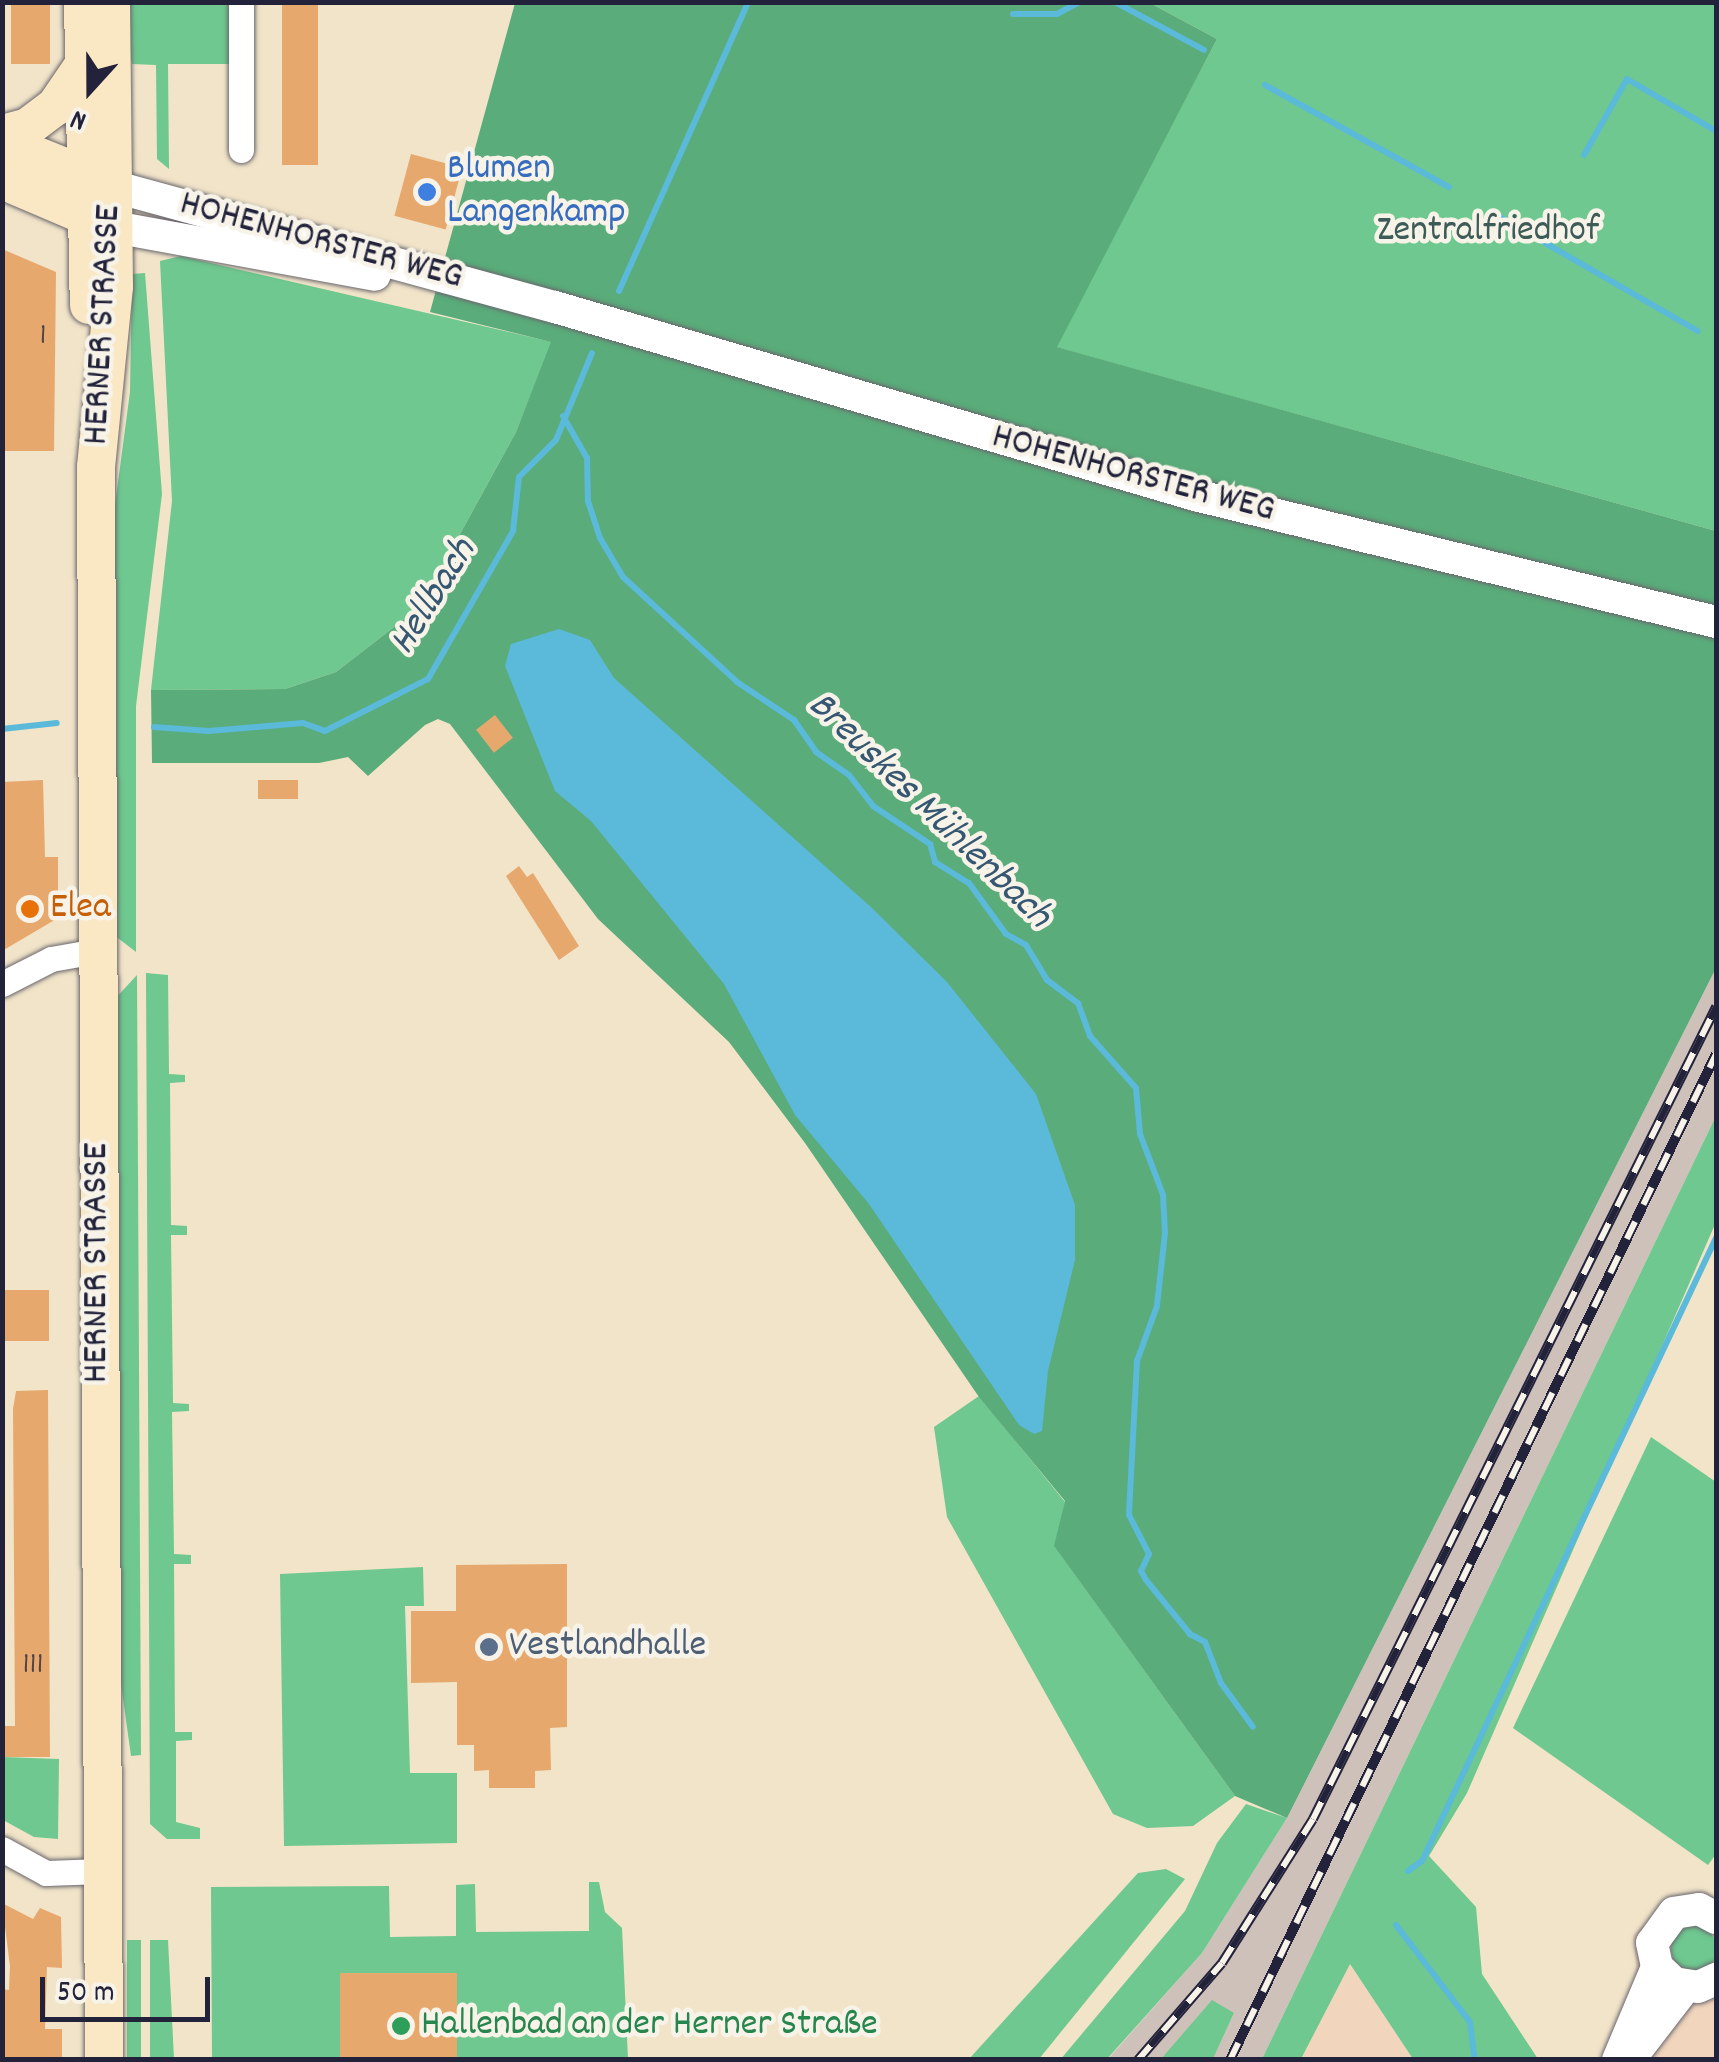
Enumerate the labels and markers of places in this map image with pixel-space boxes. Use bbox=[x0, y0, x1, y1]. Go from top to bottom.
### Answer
place label: Blumen Langenkamp bbox=[447, 147, 626, 236]
marker: Blumen Langenkamp bbox=[416, 181, 438, 203]
place label: Elea bbox=[50, 886, 111, 932]
marker: Elea bbox=[19, 898, 41, 920]
place label: Vestlandhalle bbox=[509, 1624, 706, 1670]
marker: Vestlandhalle bbox=[478, 1636, 500, 1658]
place label: Hallenbad an der Herner Straße bbox=[421, 2003, 878, 2049]
marker: Hallenbad an der Herner Straße bbox=[390, 2015, 412, 2037]

